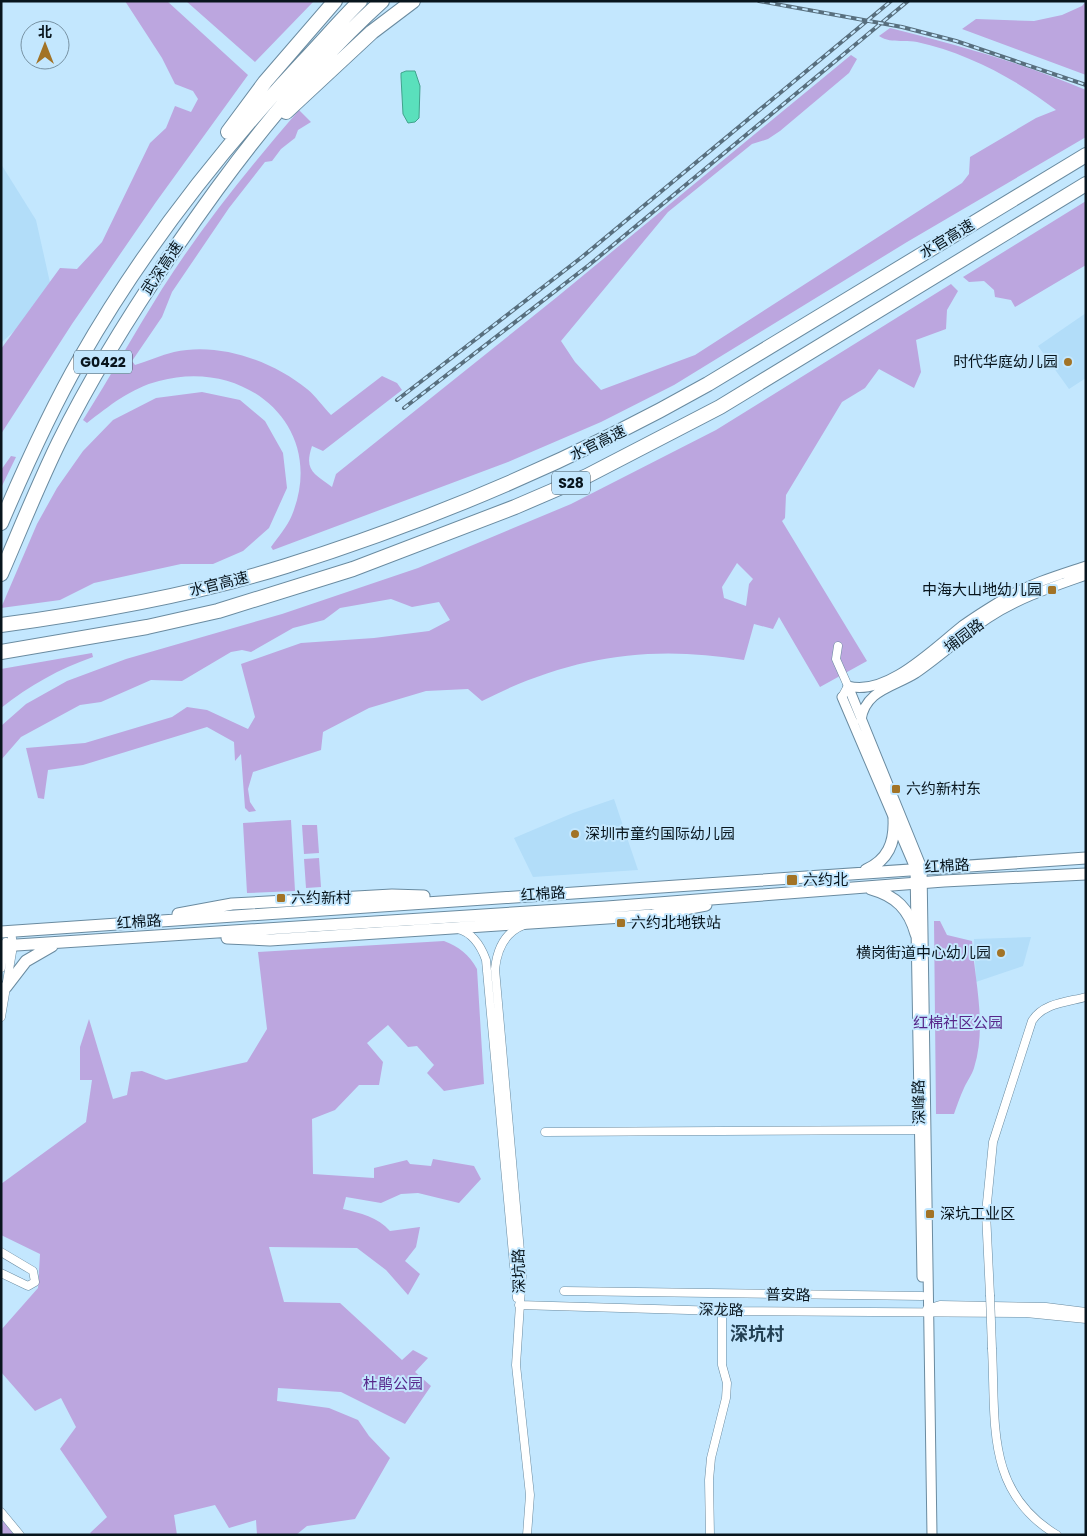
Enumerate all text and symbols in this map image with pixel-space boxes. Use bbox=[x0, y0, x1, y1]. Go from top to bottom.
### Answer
north arrow bbox=[20, 20, 70, 70]
text: 北 bbox=[38, 22, 52, 42]
street label: 水官高速 bbox=[916, 214, 978, 263]
street label: 武深高速 bbox=[136, 237, 187, 298]
road number: G0422 bbox=[74, 351, 132, 374]
place label: 时代华庭幼儿园 bbox=[953, 351, 1058, 372]
marker: 时代华庭幼儿园 bbox=[1062, 356, 1074, 368]
street label: 水官高速 bbox=[566, 420, 629, 465]
road number: S28 bbox=[552, 472, 590, 494]
street label: 水官高速 bbox=[187, 566, 251, 601]
place label: 中海大山地幼儿园 bbox=[922, 579, 1042, 600]
marker: 中海大山地幼儿园 bbox=[1046, 584, 1058, 596]
street label: 埔园路 bbox=[939, 614, 988, 658]
place label: 六约新村东 bbox=[906, 778, 981, 799]
marker: 六约新村东 bbox=[890, 783, 902, 795]
place label: 深圳市童约国际幼儿园 bbox=[585, 823, 735, 844]
marker: 深圳市童约国际幼儿园 bbox=[569, 828, 581, 840]
street label: 红棉路 bbox=[924, 854, 970, 877]
place label: 六约北 bbox=[803, 869, 848, 890]
marker: 六约北 bbox=[785, 873, 799, 887]
street label: 红棉路 bbox=[520, 881, 566, 906]
place label: 六约新村 bbox=[291, 887, 351, 908]
marker: 六约新村 bbox=[275, 892, 287, 904]
street label: 红棉路 bbox=[116, 909, 162, 934]
place label: 六约北地铁站 bbox=[631, 912, 721, 933]
marker: 六约北地铁站 bbox=[615, 917, 627, 929]
place label: 横岗街道中心幼儿园 bbox=[856, 942, 991, 963]
marker: 横岗街道中心幼儿园 bbox=[995, 947, 1007, 959]
park label: 红棉社区公园 bbox=[913, 1012, 1003, 1033]
street label: 深峰路 bbox=[908, 1079, 929, 1125]
place label: 深坑工业区 bbox=[940, 1203, 1015, 1224]
marker: 深坑工业区 bbox=[924, 1208, 936, 1220]
street label: 深坑路 bbox=[508, 1248, 529, 1294]
street label: 普安路 bbox=[765, 1284, 811, 1305]
street label: 深龙路 bbox=[698, 1299, 744, 1320]
district label: 深坑村 bbox=[730, 1321, 784, 1346]
park label: 杜鹃公园 bbox=[363, 1373, 423, 1394]

